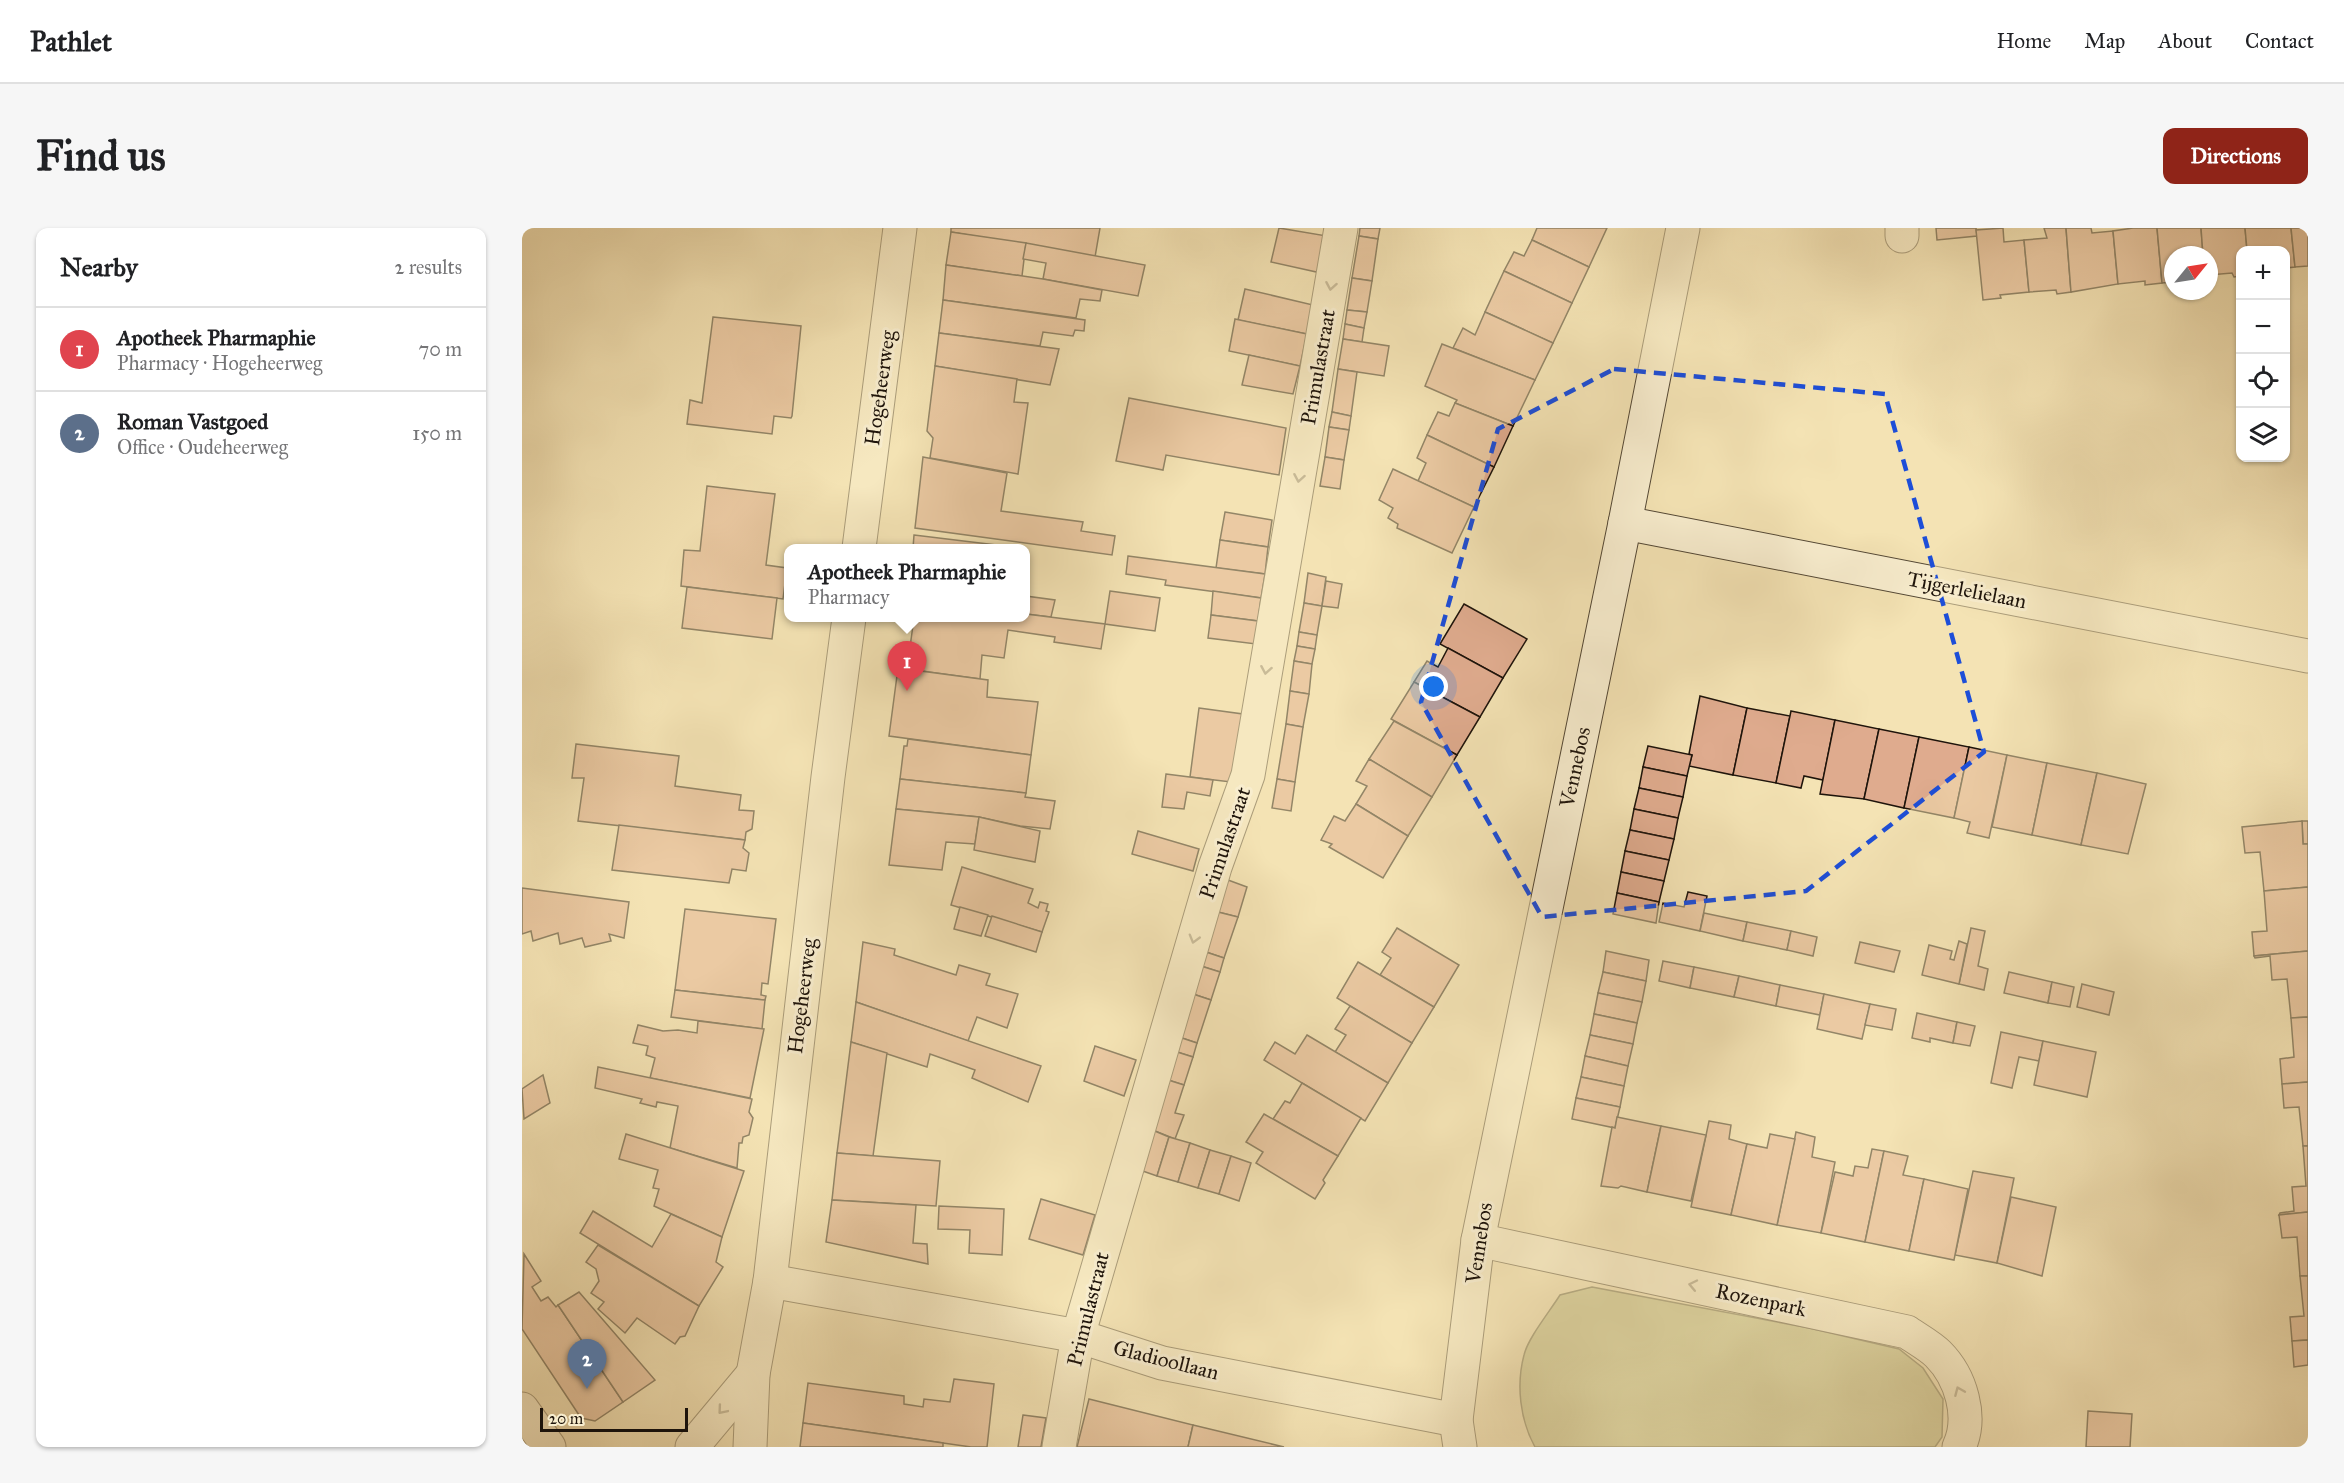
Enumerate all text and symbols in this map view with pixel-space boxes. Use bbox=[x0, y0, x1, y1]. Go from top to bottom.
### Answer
text: Pathlet bbox=[30, 24, 112, 59]
text: Home bbox=[1996, 28, 2051, 54]
text: Map bbox=[2084, 28, 2125, 54]
text: About bbox=[2158, 28, 2212, 54]
text: Contact bbox=[2245, 28, 2314, 54]
button: Directions bbox=[2163, 128, 2308, 184]
text: Find us bbox=[36, 130, 166, 182]
north arrow bbox=[2164, 246, 2218, 300]
map controls bbox=[2236, 246, 2290, 462]
button: + bbox=[2236, 246, 2290, 300]
text: Nearby bbox=[60, 251, 138, 283]
text: 2 results bbox=[394, 255, 462, 279]
one-way arrow bbox=[1326, 281, 1338, 290]
button: − bbox=[2236, 300, 2290, 354]
street label: Primulastraat bbox=[1295, 307, 1341, 427]
text: Apotheek Pharmaphie bbox=[117, 324, 316, 351]
street label: Hogeheerweg bbox=[859, 328, 901, 447]
text: 1 bbox=[76, 337, 83, 361]
text: 70 m bbox=[419, 337, 462, 361]
text: Pharmacy · Hogeheerweg bbox=[117, 351, 322, 375]
button: locate bbox=[2236, 354, 2290, 408]
text: Roman Vastgoed bbox=[117, 408, 268, 435]
button: layers bbox=[2236, 408, 2290, 462]
text: 2 bbox=[75, 421, 84, 445]
text: 150 m bbox=[412, 421, 462, 445]
text: Office · Oudeheerweg bbox=[117, 435, 288, 459]
one-way arrow bbox=[1293, 473, 1305, 483]
popup bbox=[784, 544, 1030, 622]
text: Apotheek Pharmaphie bbox=[808, 558, 1006, 585]
street label: Tijgerlelielaan bbox=[1905, 566, 2029, 614]
text: Pharmacy bbox=[808, 585, 889, 609]
pin: 1 bbox=[888, 642, 926, 691]
one-way arrow bbox=[1260, 665, 1273, 675]
your location bbox=[1419, 672, 1448, 701]
street label: Vennebos bbox=[1554, 724, 1596, 811]
street label: Primulastraat bbox=[1194, 783, 1257, 903]
one-way arrow bbox=[1189, 933, 1201, 944]
street label: Hogeheerweg bbox=[782, 936, 822, 1055]
street label: Vennebos bbox=[1460, 1201, 1498, 1286]
street label: Primulastraat bbox=[1061, 1249, 1115, 1369]
street label: Rozenpark bbox=[1713, 1278, 1809, 1322]
one-way arrow bbox=[1688, 1279, 1698, 1292]
street label: Gladioollaan bbox=[1110, 1334, 1222, 1386]
pin: 2 bbox=[568, 1340, 606, 1389]
one-way arrow bbox=[1954, 1386, 1967, 1396]
one-way arrow bbox=[718, 1404, 729, 1415]
scale bar bbox=[540, 1405, 688, 1432]
text: 20 m bbox=[549, 1409, 583, 1428]

